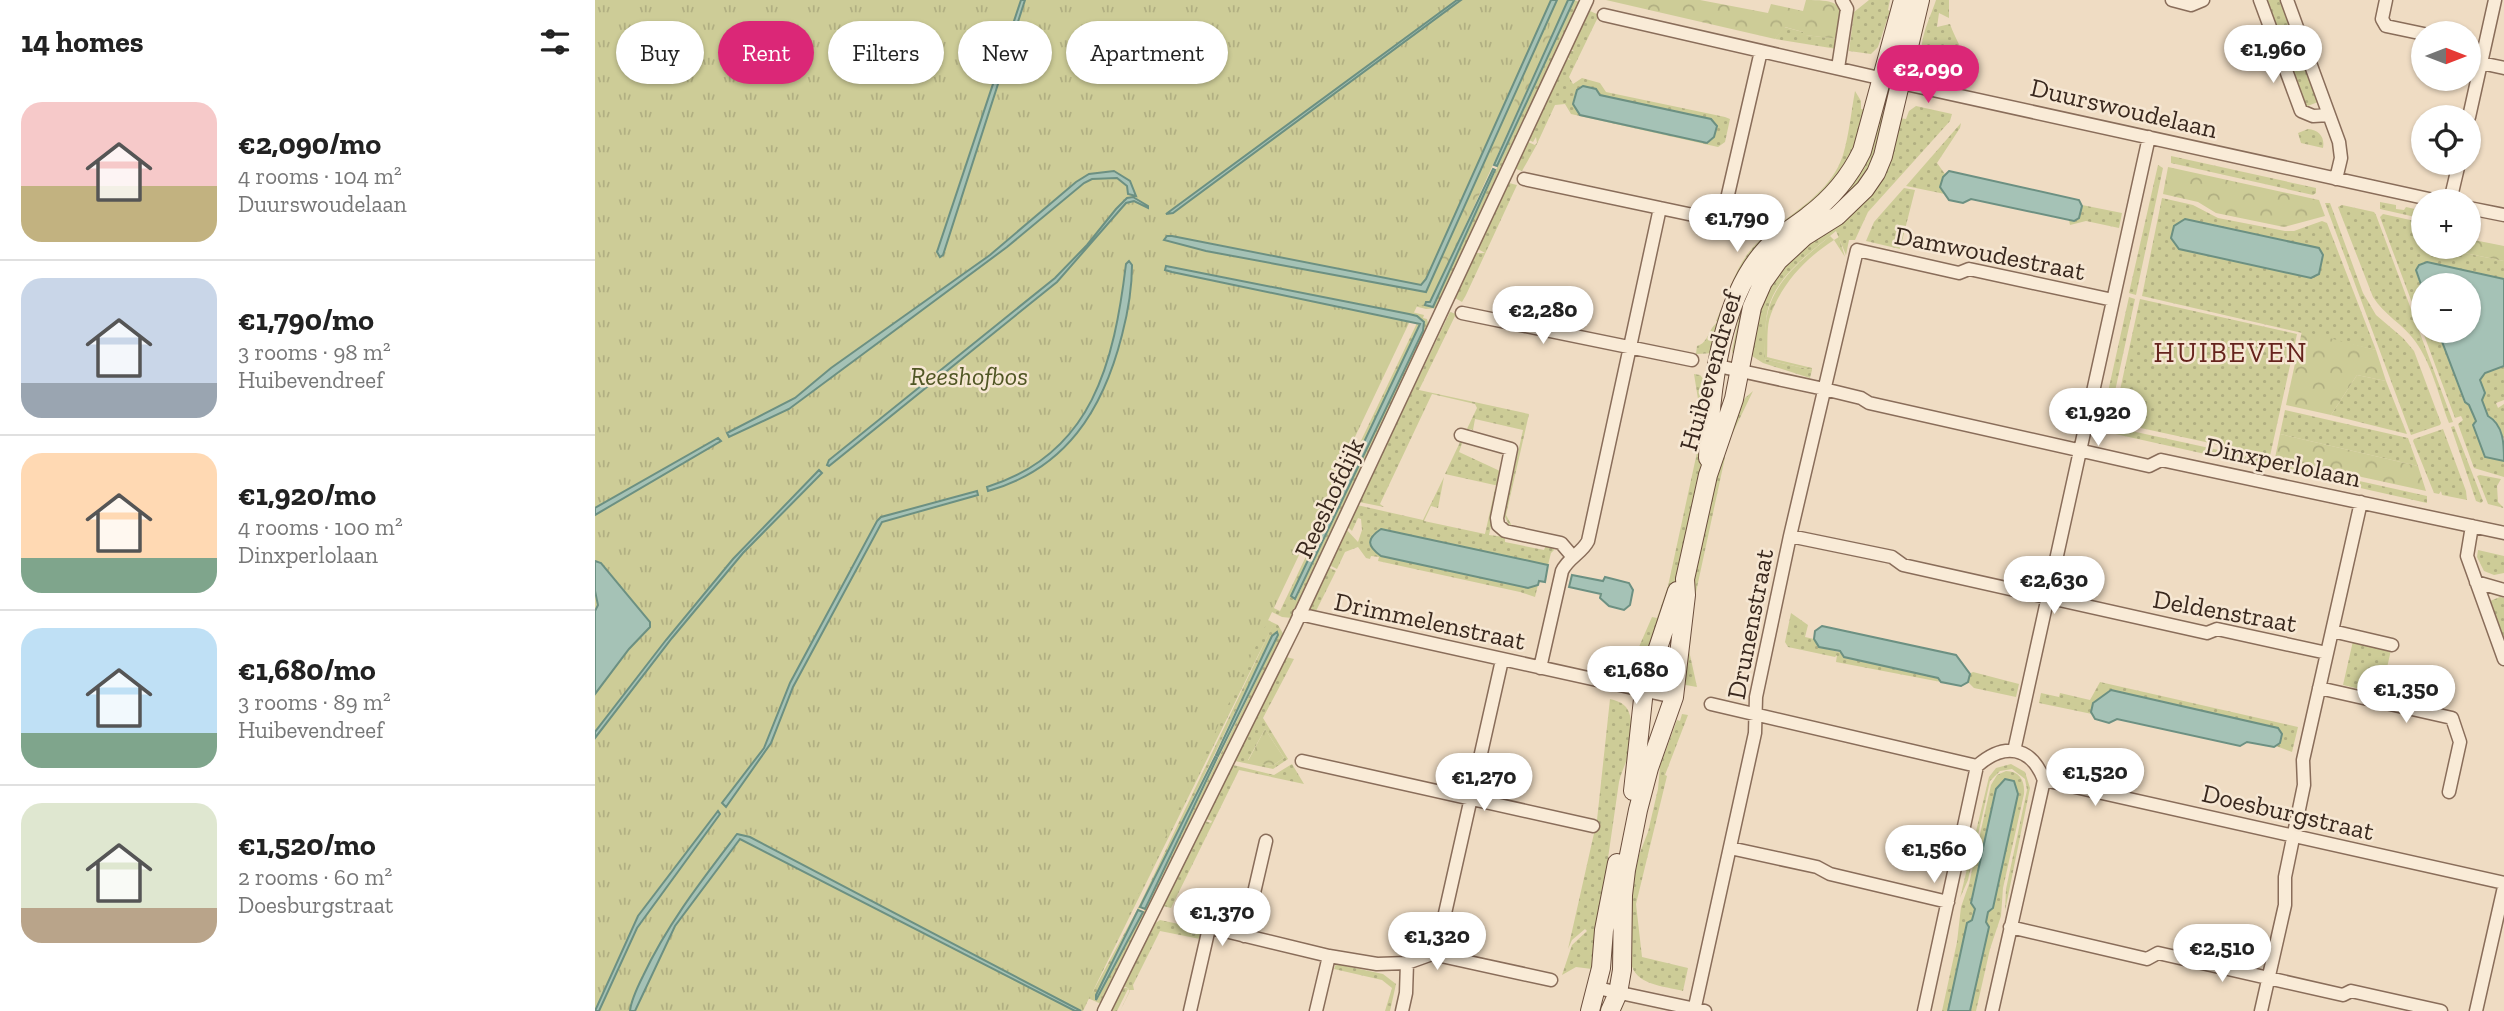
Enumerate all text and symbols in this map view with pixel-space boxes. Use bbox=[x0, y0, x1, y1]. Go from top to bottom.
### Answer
chip: Buy bbox=[616, 21, 704, 84]
chip: Rent bbox=[718, 21, 814, 84]
chip: Filters bbox=[828, 21, 944, 84]
chip: New bbox=[958, 21, 1052, 84]
chip: Apartment bbox=[1066, 21, 1228, 84]
north arrow bbox=[2411, 21, 2481, 91]
map controls bbox=[2411, 21, 2481, 343]
icon: filters bbox=[536, 23, 574, 61]
text: 14 homes bbox=[21, 24, 144, 60]
pin: €1,960 bbox=[2216, 25, 2330, 85]
text: €1,960 bbox=[2240, 34, 2306, 62]
pin: €2,090 bbox=[1871, 46, 1985, 105]
text: €2,090 bbox=[1893, 54, 1963, 82]
street label: Duurswoudelaan bbox=[2027, 71, 2221, 145]
button: locate bbox=[2411, 105, 2481, 175]
text: €2,090/mo bbox=[238, 126, 381, 162]
icon: home bbox=[77, 130, 161, 214]
text: 4 rooms · 104 m² bbox=[238, 162, 402, 190]
button: + bbox=[2411, 189, 2481, 259]
text: Duurswoudelaan bbox=[238, 190, 407, 218]
pin: €1,790 bbox=[1680, 194, 1794, 254]
text: €1,790 bbox=[1705, 203, 1769, 231]
street label: Damwoudestraat bbox=[1892, 219, 2088, 287]
button: − bbox=[2411, 273, 2481, 343]
pin: €2,280 bbox=[1486, 286, 1600, 346]
street label: Huibevendreef bbox=[1672, 286, 1749, 454]
text: €2,280 bbox=[1508, 295, 1578, 323]
text: €1,790/mo bbox=[238, 302, 374, 338]
icon: home bbox=[77, 306, 161, 390]
district label: HUIBEVEN bbox=[2154, 336, 2308, 369]
text: 3 rooms · 98 m² bbox=[238, 338, 391, 366]
park label: Reeshofbos bbox=[910, 360, 1028, 392]
text: Huibevendreef bbox=[238, 366, 383, 394]
pin: €1,920 bbox=[2041, 388, 2155, 448]
text: €1,920 bbox=[2065, 397, 2131, 425]
street label: Dinxperlolaan bbox=[2202, 430, 2364, 494]
street label: Reeshofdijk bbox=[1287, 432, 1371, 563]
text: €1,920/mo bbox=[238, 477, 376, 513]
icon: home bbox=[77, 481, 161, 565]
text: 4 rooms · 100 m² bbox=[238, 513, 403, 541]
text: Dinxperlolaan bbox=[238, 541, 378, 569]
street label: Drunenstraat bbox=[1720, 546, 1780, 702]
pin: €2,630 bbox=[1997, 556, 2111, 616]
text: €2,630 bbox=[2020, 565, 2088, 593]
street label: Deldenstraat bbox=[2151, 583, 2300, 639]
street label: Drimmelenstraat bbox=[1332, 585, 1529, 657]
pin: €1,680 bbox=[1579, 646, 1693, 706]
text: €1,680/mo bbox=[238, 652, 376, 688]
text: €1,680 bbox=[1603, 655, 1669, 683]
icon: home bbox=[77, 656, 161, 740]
pin: €1,350 bbox=[2349, 666, 2463, 725]
text: €1,350 bbox=[2373, 674, 2439, 702]
text: 3 rooms · 89 m² bbox=[238, 688, 391, 716]
text: Huibevendreef bbox=[238, 716, 383, 744]
pin: €1,520 bbox=[2038, 748, 2152, 808]
pin: €1,270 bbox=[1427, 754, 1541, 813]
text: €1,520 bbox=[2062, 757, 2128, 785]
text: €1,270 bbox=[1452, 762, 1517, 790]
street label: Doesburgstraat bbox=[2199, 777, 2378, 847]
pin: €1,560 bbox=[1877, 826, 1991, 885]
text: €1,520/mo bbox=[238, 827, 376, 863]
icon: home bbox=[77, 831, 161, 915]
text: €1,560 bbox=[1901, 834, 1967, 862]
text: 2 rooms · 60 m² bbox=[238, 863, 392, 891]
pin: €1,370 bbox=[1165, 888, 1279, 948]
text: Doesburgstraat bbox=[238, 891, 393, 919]
text: €1,370 bbox=[1190, 897, 1254, 925]
pin: €1,320 bbox=[1380, 912, 1494, 972]
text: €1,320 bbox=[1404, 921, 1470, 949]
pin: €2,510 bbox=[2165, 925, 2279, 984]
text: €2,510 bbox=[2189, 933, 2255, 961]

